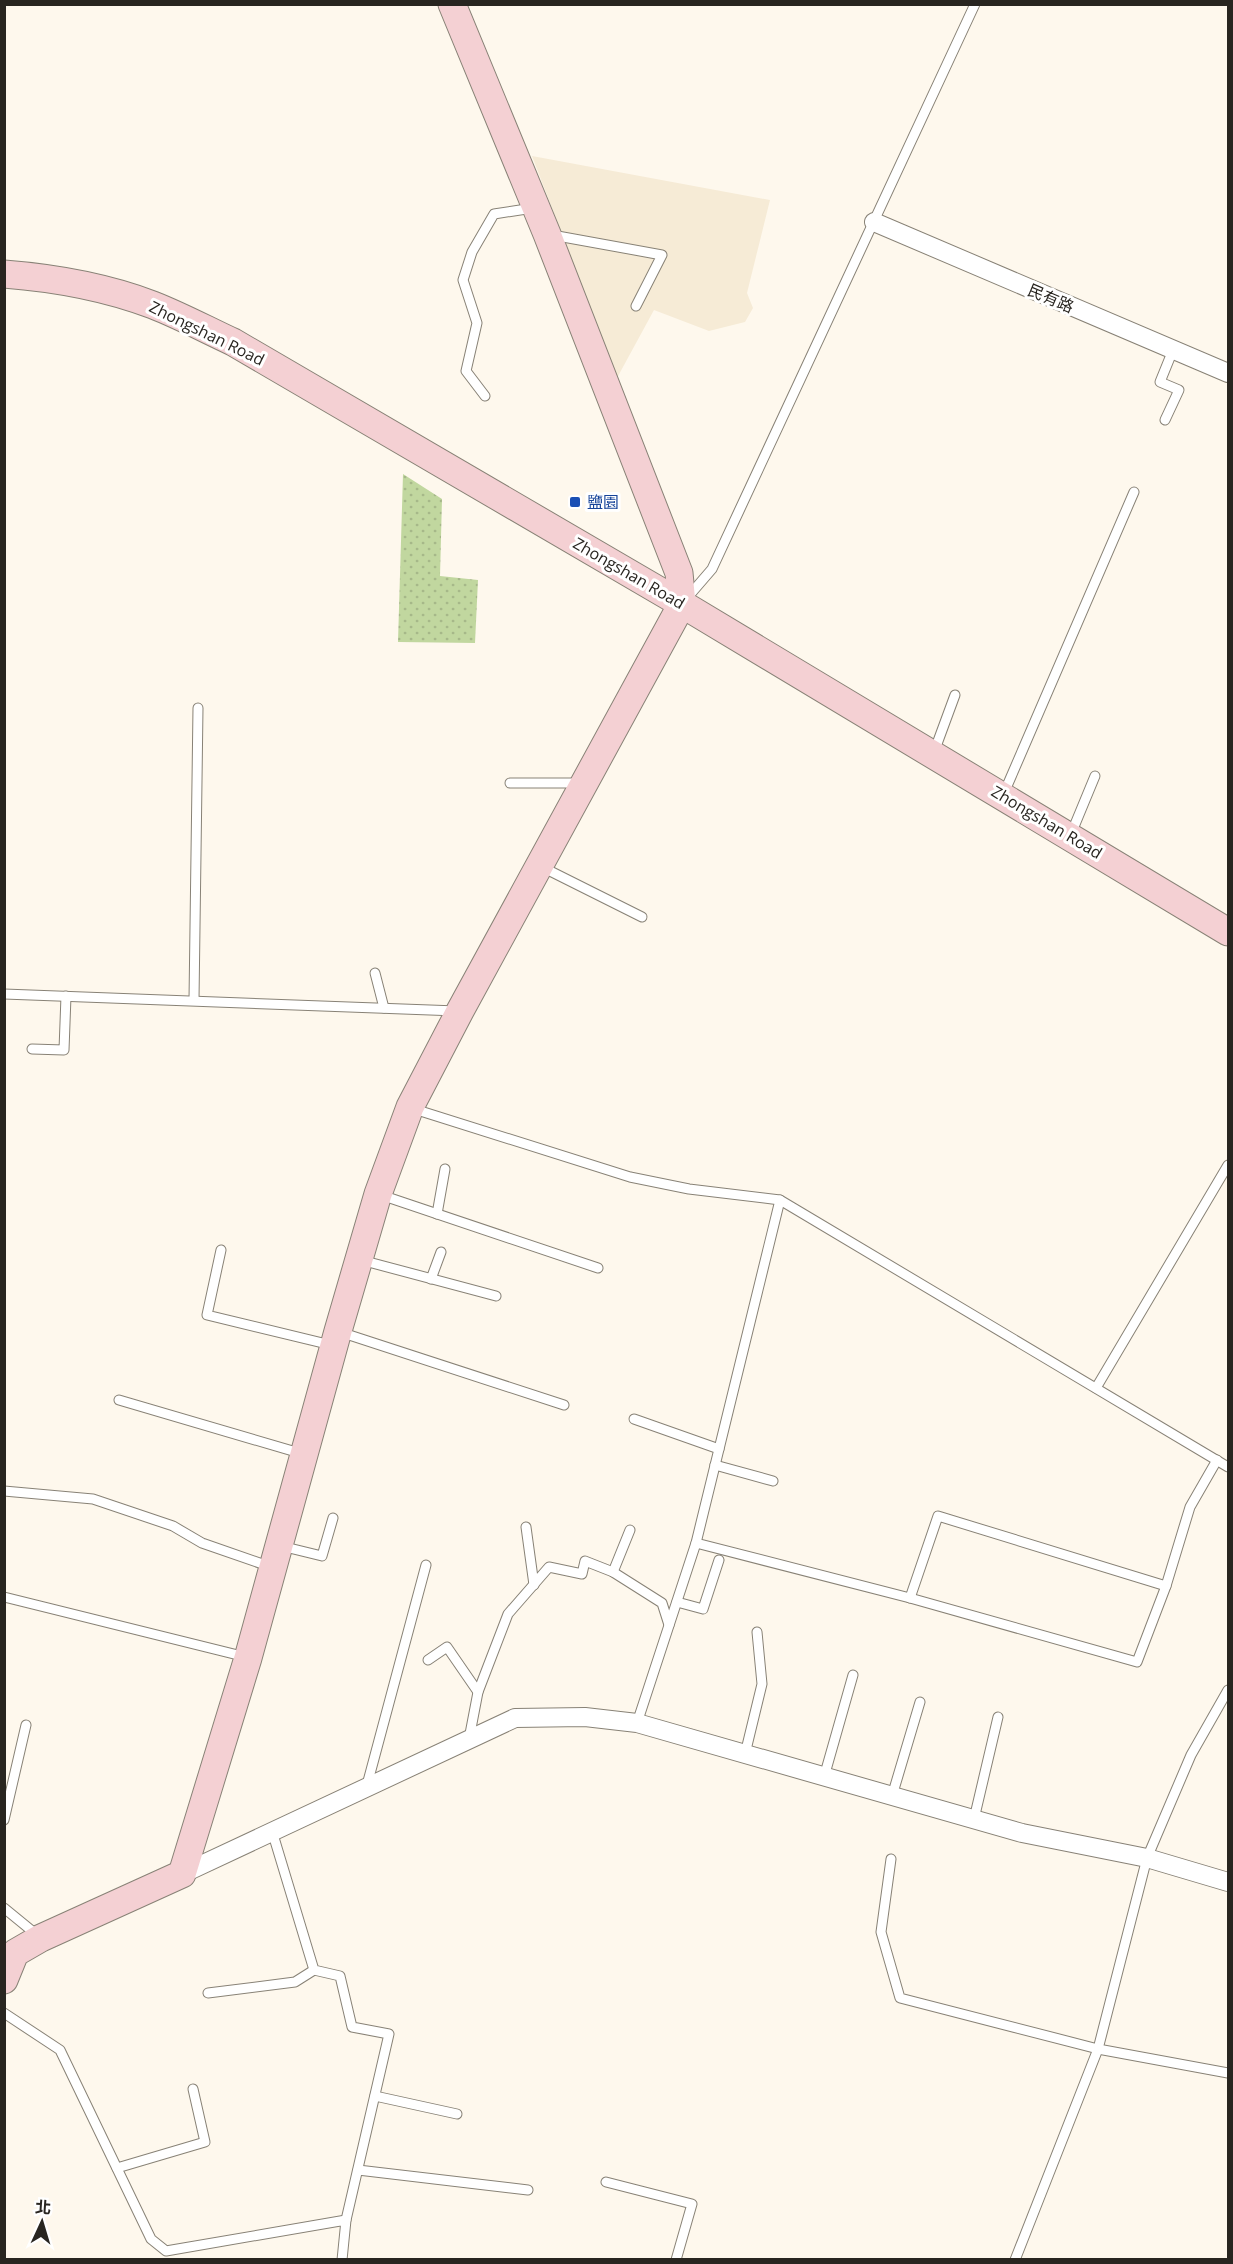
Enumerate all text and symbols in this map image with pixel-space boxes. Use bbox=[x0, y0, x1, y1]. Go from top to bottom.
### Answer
street label: 民有路 bbox=[1025, 278, 1077, 318]
street label: Zhongshan Road bbox=[146, 296, 268, 370]
place label: 鹽園 bbox=[587, 491, 619, 513]
marker: 鹽園 bbox=[568, 495, 582, 509]
street label: Zhongshan Road bbox=[569, 532, 689, 614]
street label: Zhongshan Road bbox=[988, 780, 1106, 864]
north arrow bbox=[12, 2192, 72, 2252]
text: 北 bbox=[34, 2196, 52, 2219]

